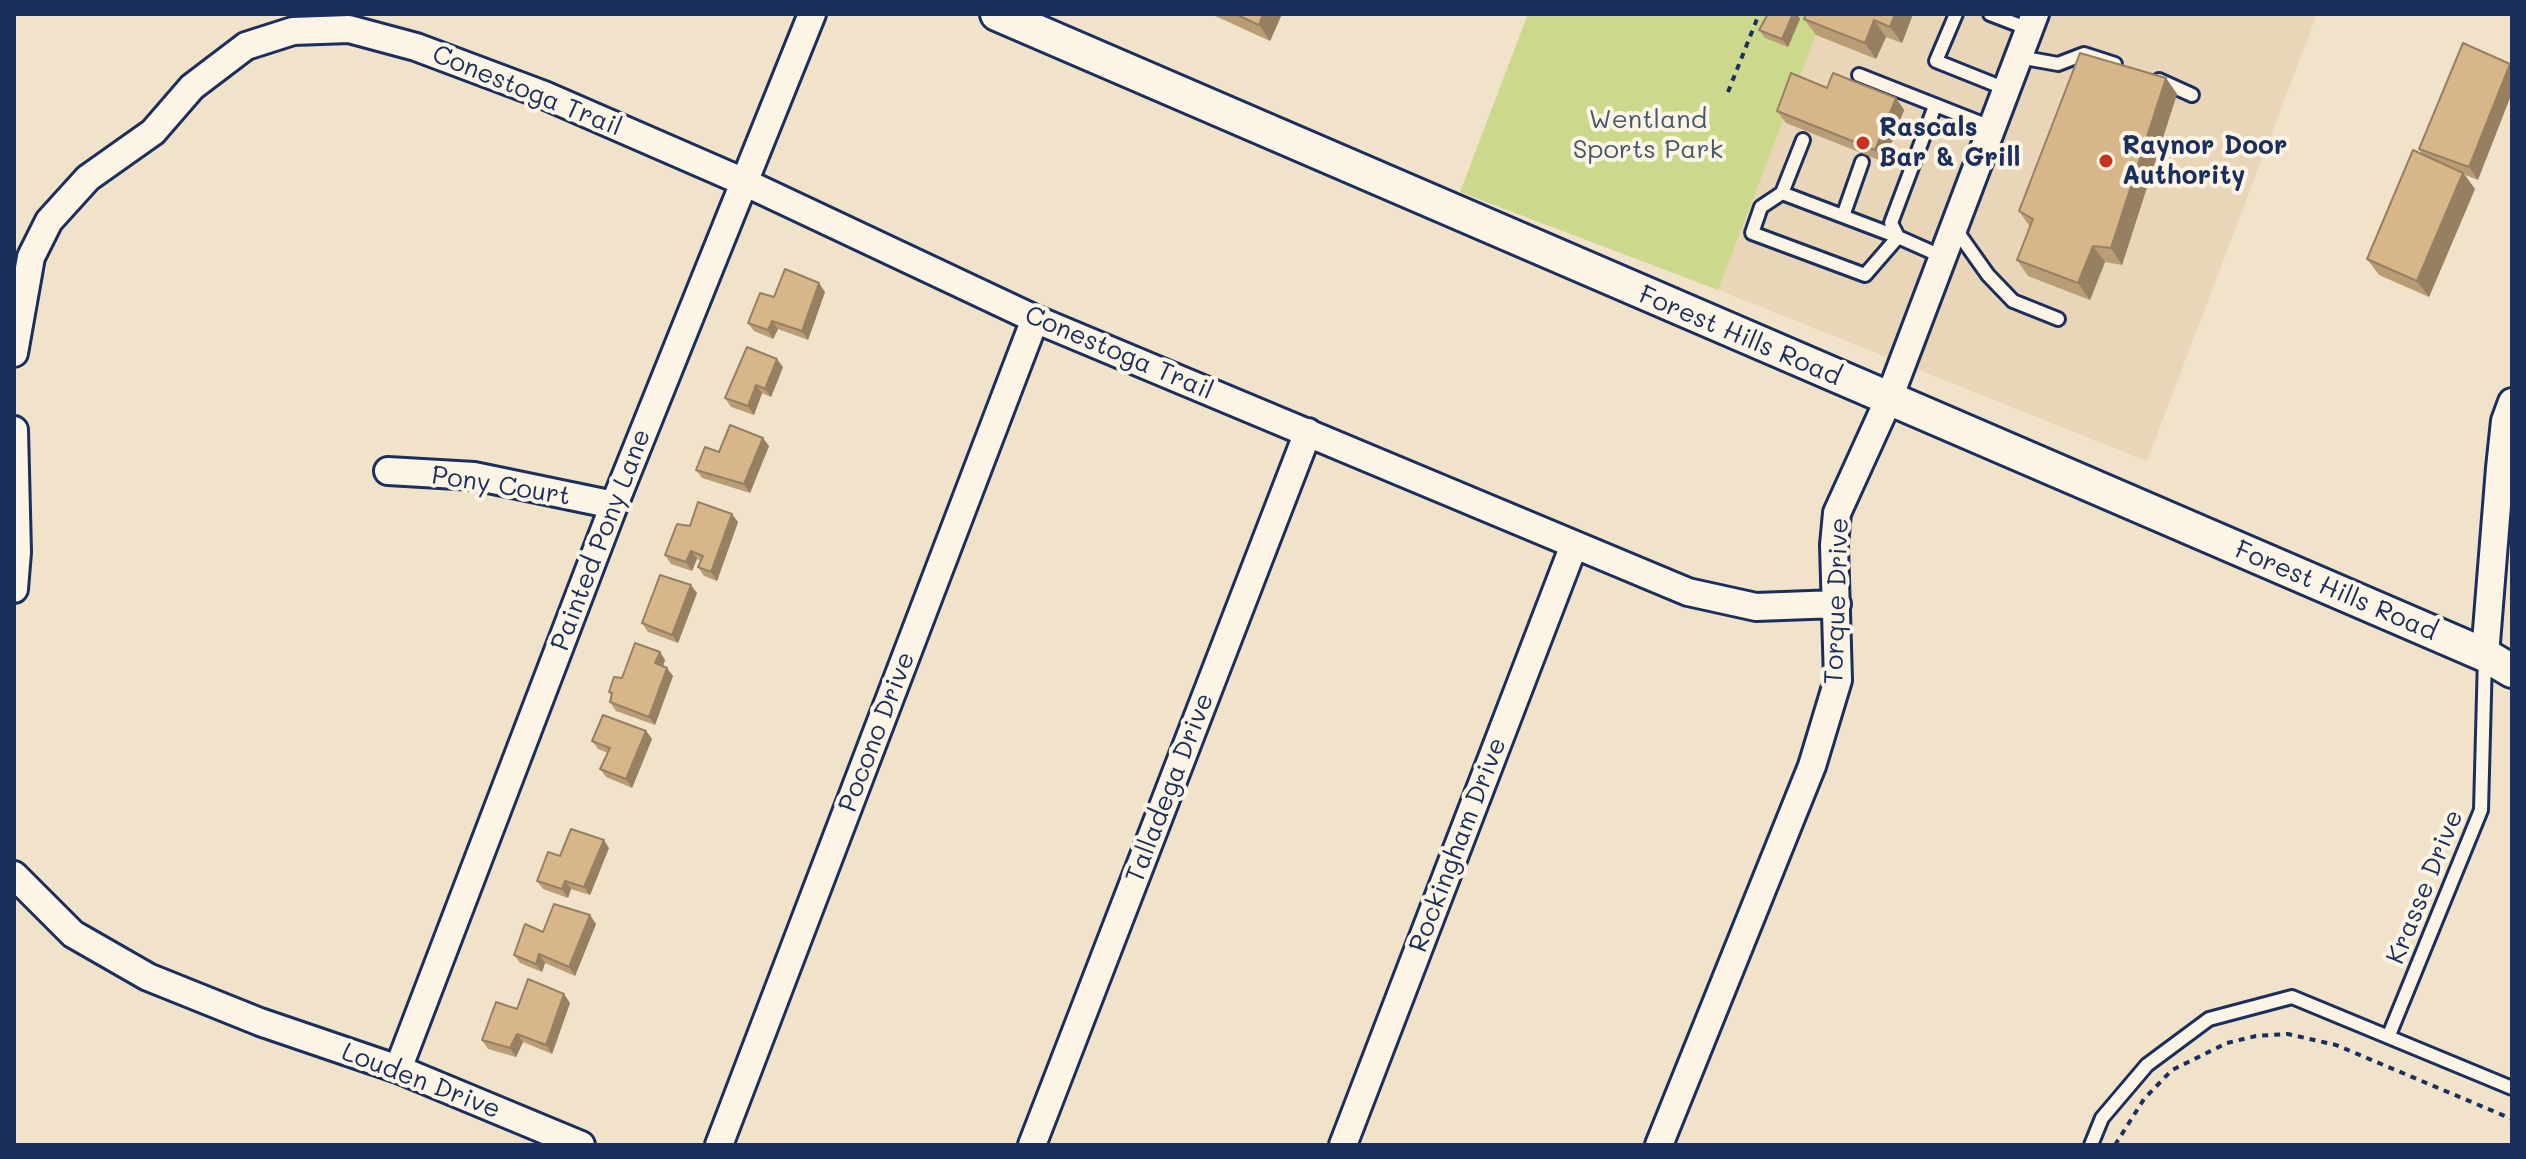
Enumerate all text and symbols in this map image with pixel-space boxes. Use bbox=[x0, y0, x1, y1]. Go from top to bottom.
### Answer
street label: Conestoga Trail bbox=[428, 39, 626, 143]
park label: Wentland Sports Park bbox=[1573, 104, 1723, 166]
place label: Rascals Bar & Grill bbox=[1879, 112, 2021, 174]
place label: Raynor Door Authority bbox=[2122, 130, 2287, 192]
marker: Rascals Bar & Grill bbox=[1854, 134, 1872, 152]
marker: Raynor Door Authority bbox=[2097, 152, 2115, 170]
street label: Forest Hills Road bbox=[1634, 279, 1846, 393]
street label: Conestoga Trail bbox=[1020, 299, 1218, 407]
street label: Painted Pony Lane bbox=[544, 425, 658, 655]
street label: Pony Court bbox=[429, 460, 573, 512]
street label: Torque Drive bbox=[1818, 517, 1856, 685]
street label: Forest Hills Road bbox=[2230, 534, 2442, 648]
street label: Pocono Drive bbox=[832, 648, 922, 816]
street label: Talladega Drive bbox=[1119, 689, 1221, 887]
street label: Rockingham Drive bbox=[1403, 733, 1513, 957]
street label: Krasse Drive bbox=[2380, 805, 2470, 969]
street label: Louden Drive bbox=[337, 1036, 505, 1126]

